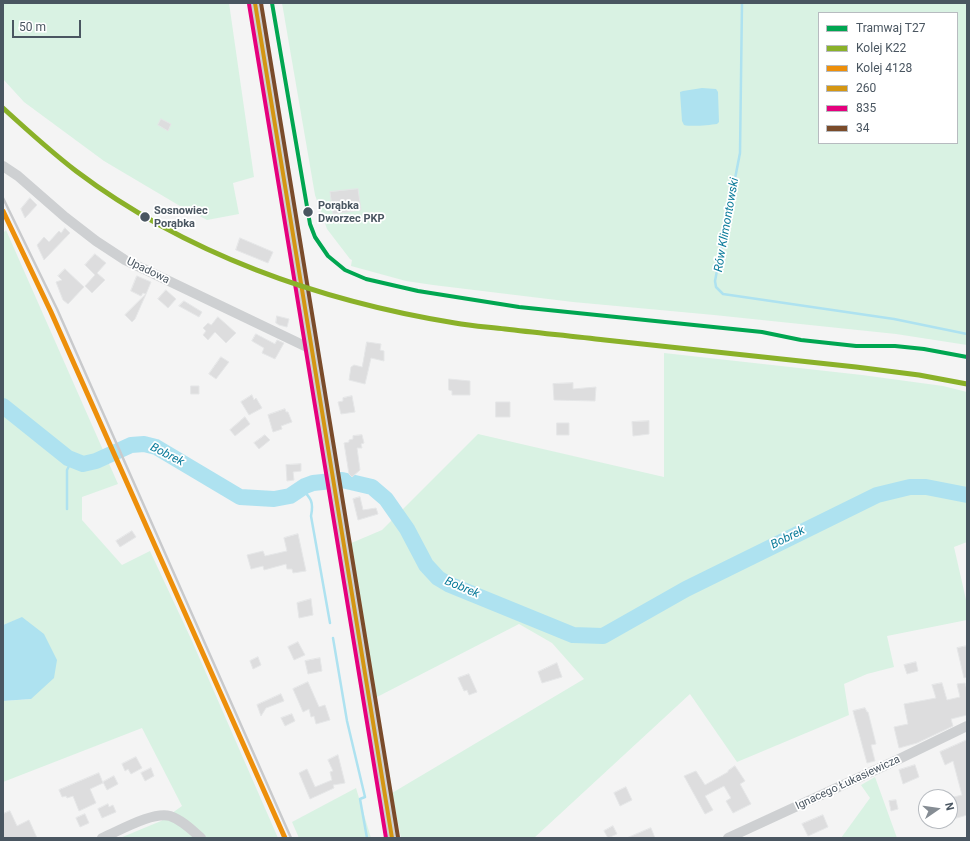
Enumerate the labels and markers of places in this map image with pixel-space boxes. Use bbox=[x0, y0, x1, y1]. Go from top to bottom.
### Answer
place label: Porąbka Dworzec PKP bbox=[318, 199, 385, 225]
place label: Sosnowiec Porąbka bbox=[154, 204, 208, 230]
marker: Porąbka Dworzec PKP bbox=[301, 205, 315, 219]
marker: Sosnowiec Porąbka bbox=[138, 210, 152, 224]

